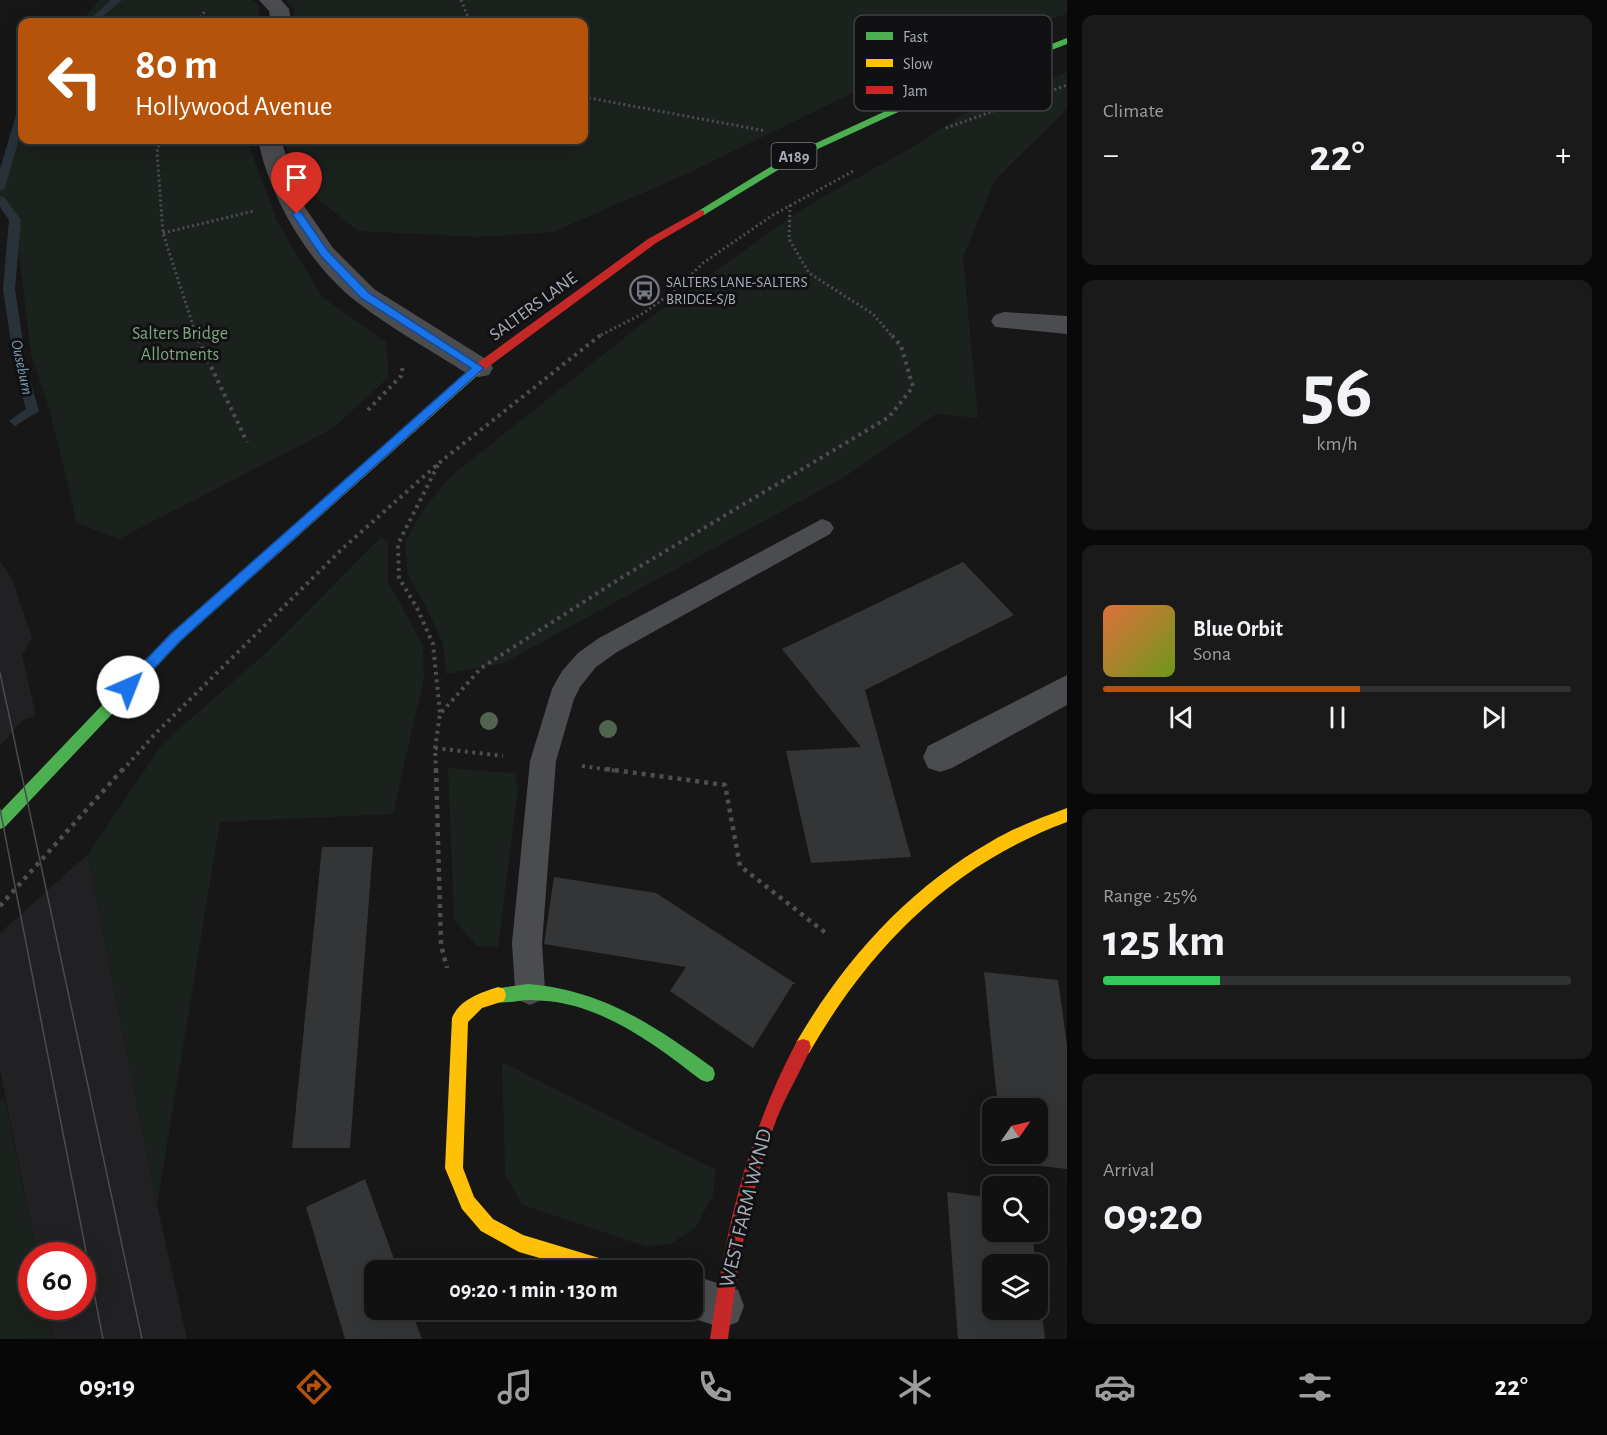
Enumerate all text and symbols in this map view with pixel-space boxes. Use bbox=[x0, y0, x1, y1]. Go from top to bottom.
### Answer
legend bbox=[854, 15, 1052, 111]
text: Fast bbox=[903, 29, 928, 45]
icon: left bbox=[36, 42, 114, 120]
text: 80 m bbox=[135, 44, 218, 86]
text: Slow bbox=[903, 56, 933, 72]
text: Jam bbox=[903, 83, 928, 99]
text: Hollywood Avenue bbox=[135, 93, 333, 120]
text: Climate bbox=[1103, 101, 1164, 121]
text: 22° bbox=[1309, 134, 1365, 179]
text: − bbox=[1103, 139, 1119, 172]
text: + bbox=[1555, 139, 1571, 172]
road number: A189 bbox=[772, 143, 816, 169]
pin bbox=[271, 152, 322, 214]
icon: arrive bbox=[280, 161, 313, 194]
street label: SALTERS LANE bbox=[487, 269, 581, 344]
bus stop icon: SALTERS LANE-SALTERS BRIDGE-S/B bbox=[629, 275, 661, 307]
place label: SALTERS LANE-SALTERS BRIDGE-S/B bbox=[666, 275, 807, 307]
park label: Salters Bridge Allotments bbox=[132, 325, 228, 364]
water label: Ouseburn bbox=[8, 338, 36, 396]
text: 56 bbox=[1301, 354, 1373, 432]
text: km/h bbox=[1316, 434, 1358, 454]
text: Blue Orbit bbox=[1193, 618, 1283, 640]
text: Sona bbox=[1193, 644, 1231, 664]
position arrow bbox=[96, 655, 160, 719]
icon: previous bbox=[1165, 701, 1198, 734]
icon: pause bbox=[1321, 701, 1354, 734]
icon: next bbox=[1477, 701, 1510, 734]
text: Range · 25% bbox=[1103, 886, 1197, 906]
text: 125 km bbox=[1103, 919, 1225, 964]
north arrow bbox=[982, 1098, 1048, 1164]
map controls bbox=[982, 1098, 1048, 1320]
street label: WEST FARM WYND bbox=[716, 1127, 775, 1289]
text: Arrival bbox=[1103, 1160, 1154, 1180]
button: search bbox=[982, 1176, 1048, 1242]
text: 09:20 bbox=[1103, 1193, 1203, 1238]
speed limit sign: 60 bbox=[18, 1242, 96, 1320]
button: layers bbox=[982, 1254, 1048, 1320]
text: 09:20 · 1 min · 130 m bbox=[449, 1279, 618, 1301]
icon: directions bbox=[293, 1366, 335, 1408]
icon: music bbox=[494, 1366, 536, 1408]
icon: phone bbox=[694, 1366, 736, 1408]
icon: climate bbox=[894, 1366, 936, 1408]
icon: car bbox=[1094, 1366, 1136, 1408]
icon: filters bbox=[1294, 1366, 1336, 1408]
text: 09:19 bbox=[79, 1373, 135, 1400]
text: 22° bbox=[1494, 1373, 1528, 1400]

